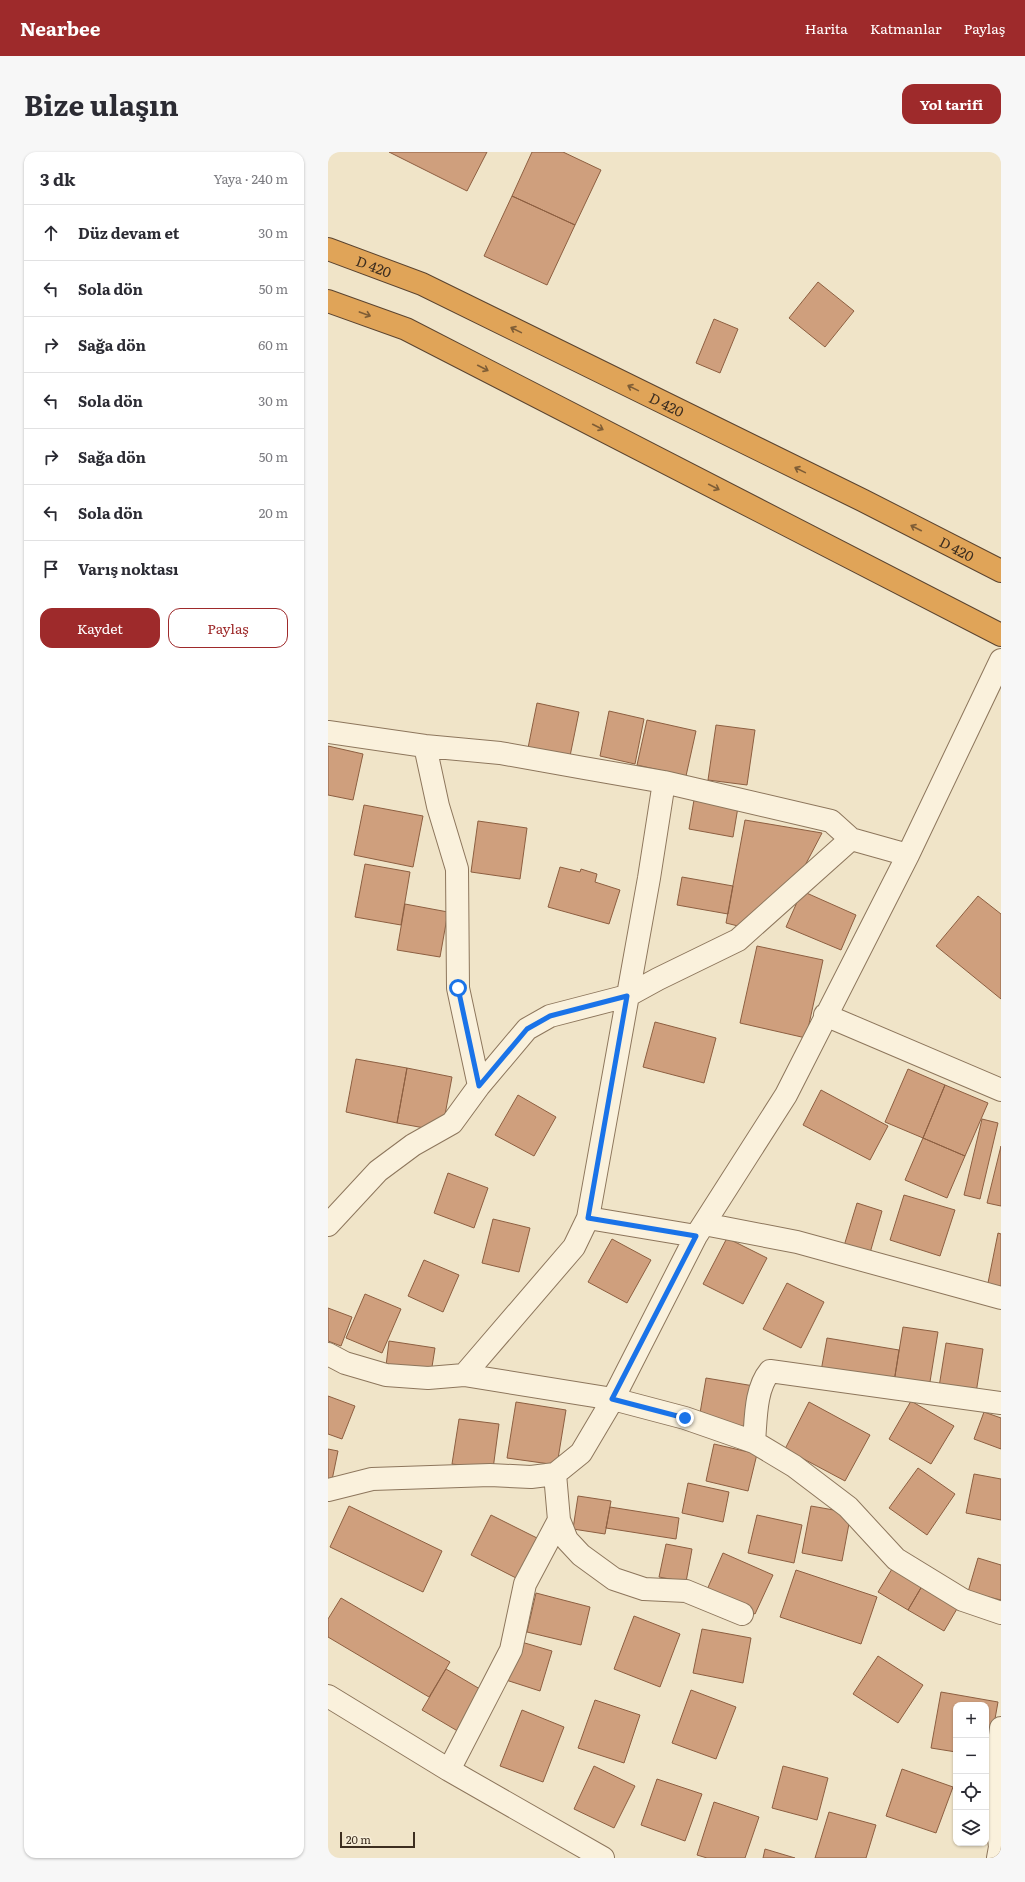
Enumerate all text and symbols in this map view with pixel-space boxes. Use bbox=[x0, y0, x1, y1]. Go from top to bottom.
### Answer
text: Nearbee bbox=[20, 14, 101, 42]
text: Harita bbox=[805, 18, 848, 38]
text: Katmanlar bbox=[870, 18, 942, 38]
text: Paylaş bbox=[964, 18, 1005, 38]
text: Bize ulaşın bbox=[24, 83, 179, 125]
button: Yol tarifi bbox=[902, 84, 1001, 124]
text: 3 dk bbox=[40, 166, 76, 191]
text: Yaya · 240 m bbox=[213, 169, 288, 188]
text: Düz devam et bbox=[78, 221, 179, 244]
icon: ahead bbox=[40, 222, 62, 244]
text: 30 m bbox=[258, 223, 288, 242]
street label: D 420 bbox=[353, 250, 394, 282]
text: Sola dön bbox=[78, 277, 143, 300]
icon: left bbox=[40, 278, 62, 300]
text: 50 m bbox=[259, 279, 288, 298]
one-way arrow bbox=[358, 311, 371, 318]
one-way arrow bbox=[511, 326, 523, 333]
text: Sağa dön bbox=[78, 333, 146, 356]
icon: right bbox=[40, 334, 62, 356]
text: 60 m bbox=[258, 335, 288, 354]
one-way arrow bbox=[476, 365, 488, 372]
one-way arrow bbox=[627, 384, 639, 391]
street label: D 420 bbox=[646, 387, 688, 421]
text: Sola dön bbox=[78, 389, 143, 412]
icon: left bbox=[40, 390, 62, 412]
text: 30 m bbox=[258, 391, 288, 410]
one-way arrow bbox=[592, 424, 604, 432]
text: Sağa dön bbox=[78, 445, 146, 468]
icon: right bbox=[40, 446, 62, 468]
text: 50 m bbox=[259, 447, 288, 466]
one-way arrow bbox=[794, 466, 806, 473]
one-way arrow bbox=[708, 484, 720, 491]
text: Sola dön bbox=[78, 501, 143, 524]
icon: left bbox=[40, 502, 62, 524]
text: 20 m bbox=[259, 503, 288, 522]
one-way arrow bbox=[911, 524, 923, 531]
street label: D 420 bbox=[936, 531, 978, 566]
text: Varış noktası bbox=[78, 557, 178, 580]
icon: arrive bbox=[40, 558, 62, 580]
button: Kaydet bbox=[40, 608, 160, 648]
button: Paylaş bbox=[168, 608, 288, 648]
route start bbox=[449, 979, 467, 997]
route end bbox=[676, 1409, 694, 1427]
map controls bbox=[953, 1702, 989, 1846]
button: + bbox=[953, 1702, 989, 1738]
button: − bbox=[953, 1738, 989, 1774]
button: locate bbox=[953, 1774, 989, 1810]
button: layers bbox=[953, 1810, 989, 1846]
scale bar bbox=[340, 1830, 415, 1849]
text: 20 m bbox=[346, 1831, 371, 1847]

